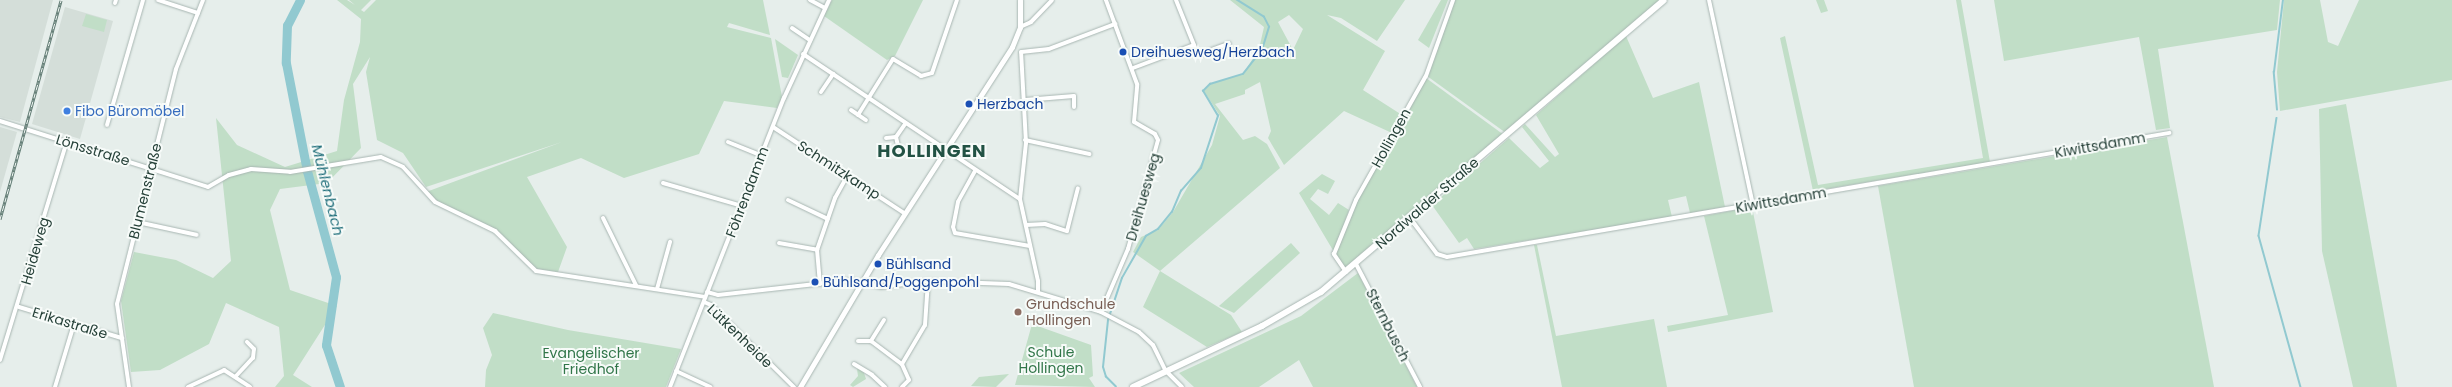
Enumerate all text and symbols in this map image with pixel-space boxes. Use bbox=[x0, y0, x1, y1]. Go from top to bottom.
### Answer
place label: Dreihuesweg/Herzbach bbox=[1131, 44, 1295, 60]
marker: Dreihuesweg/Herzbach bbox=[1118, 47, 1128, 57]
place label: Herzbach bbox=[977, 96, 1043, 112]
marker: Herzbach bbox=[964, 99, 974, 109]
place label: Fibo Büromöbel bbox=[75, 103, 184, 119]
street label: Hollingen bbox=[1368, 105, 1414, 171]
marker: Fibo Büromöbel bbox=[62, 106, 72, 116]
street label: Kiwittsdamm bbox=[2053, 129, 2147, 161]
street label: Lönsstraße bbox=[54, 131, 132, 169]
street label: Schmitzkamp bbox=[794, 137, 884, 203]
district label: HOLLINGEN bbox=[877, 140, 987, 162]
street label: Blumenstraße bbox=[125, 141, 165, 241]
water label: Mühlenbach bbox=[308, 142, 348, 238]
street label: Föhrendamm bbox=[722, 144, 772, 240]
street label: Dreihuesweg bbox=[1122, 151, 1164, 243]
street label: Nordwalder Straße bbox=[1372, 154, 1482, 252]
street label: Kiwittsdamm bbox=[1734, 184, 1828, 216]
street label: Heideweg bbox=[17, 215, 53, 287]
place label: Bühlsand bbox=[886, 256, 951, 272]
marker: Bühlsand bbox=[873, 259, 883, 269]
place label: Bühlsand/Poggenpohl bbox=[823, 274, 979, 290]
marker: Bühlsand/Poggenpohl bbox=[810, 277, 820, 287]
street label: Sternbusch bbox=[1362, 286, 1414, 364]
place label: Grundschule Hollingen bbox=[1026, 296, 1115, 328]
street label: Lütkenheide bbox=[704, 301, 776, 371]
street label: Erikastraße bbox=[30, 304, 110, 342]
marker: Grundschule Hollingen bbox=[1013, 307, 1023, 317]
park label: Schule Hollingen bbox=[1018, 344, 1084, 376]
park label: Evangelischer Friedhof bbox=[542, 345, 640, 378]

